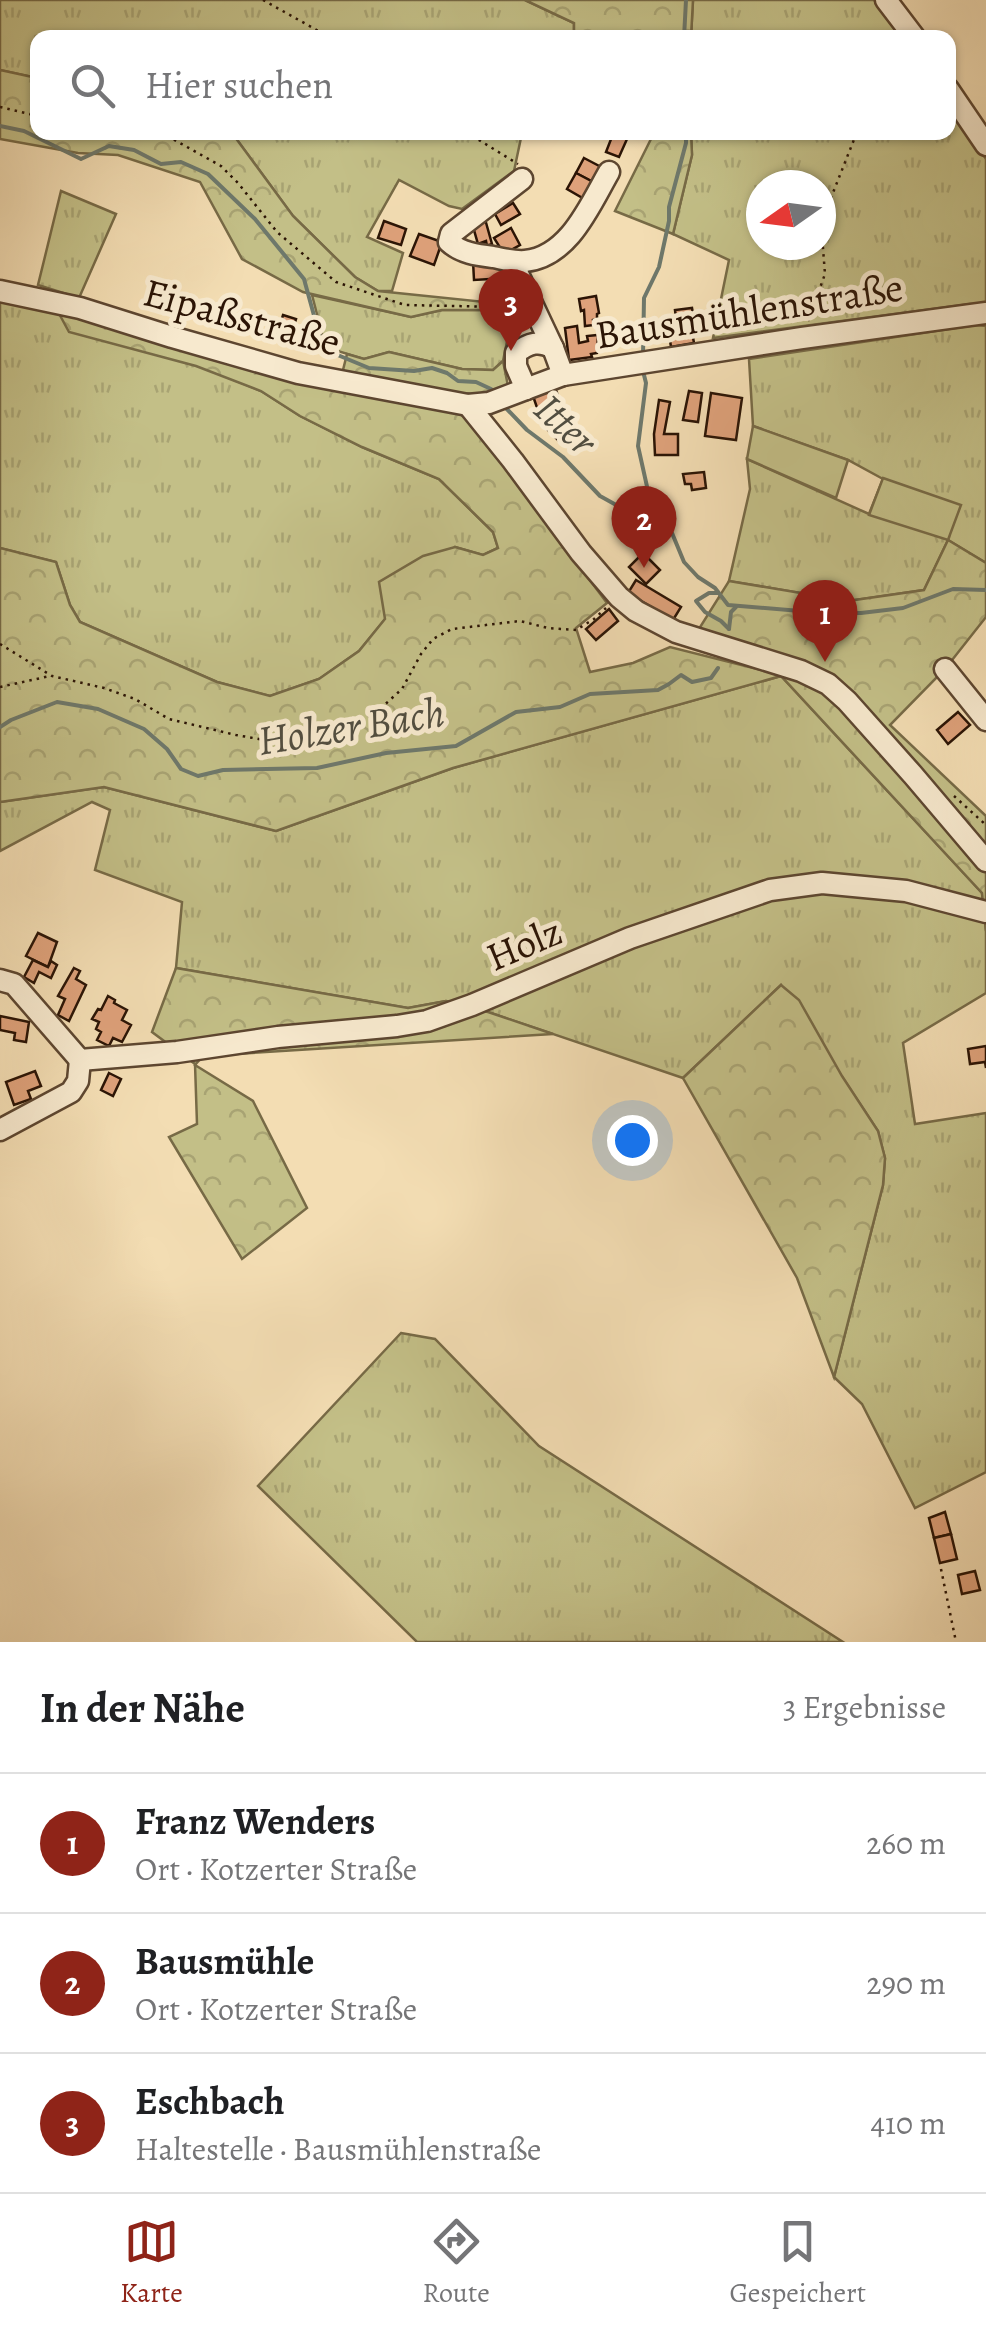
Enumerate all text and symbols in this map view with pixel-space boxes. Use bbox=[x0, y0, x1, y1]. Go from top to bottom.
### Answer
search box bbox=[30, 30, 956, 140]
icon: search bbox=[65, 58, 120, 113]
text: Hier suchen bbox=[145, 59, 333, 111]
north arrow bbox=[746, 170, 836, 260]
street label: Bausmühlenstraße bbox=[591, 260, 907, 362]
street label: Eipaßstraße bbox=[138, 264, 346, 370]
pin: 3 bbox=[478, 268, 544, 351]
water label: Itter bbox=[522, 380, 611, 469]
pin: 2 bbox=[612, 486, 676, 568]
pin: 1 bbox=[792, 580, 858, 662]
water label: Holzer Bach bbox=[253, 683, 449, 769]
street label: Holz bbox=[478, 904, 570, 984]
your location bbox=[607, 1115, 658, 1166]
text: In der Nähe bbox=[40, 1679, 245, 1736]
text: 3 Ergebnisse bbox=[783, 1685, 946, 1729]
text: Franz Wenders bbox=[135, 1795, 375, 1847]
text: 1 bbox=[67, 1821, 78, 1865]
text: 260 m bbox=[866, 1821, 946, 1865]
text: Ort · Kotzerter Straße bbox=[135, 1847, 417, 1891]
text: Bausmühle bbox=[135, 1935, 314, 1987]
text: 2 bbox=[65, 1961, 80, 2005]
text: 290 m bbox=[866, 1961, 946, 2005]
text: Ort · Kotzerter Straße bbox=[135, 1987, 417, 2031]
text: Eschbach bbox=[135, 2075, 285, 2127]
text: 3 bbox=[66, 2101, 79, 2145]
text: 410 m bbox=[871, 2101, 946, 2145]
text: Haltestelle · Bausmühlenstraße bbox=[135, 2127, 541, 2171]
tab: Karte bbox=[120, 2214, 183, 2312]
tab: Route bbox=[423, 2214, 490, 2312]
tab: Gespeichert bbox=[730, 2214, 866, 2312]

